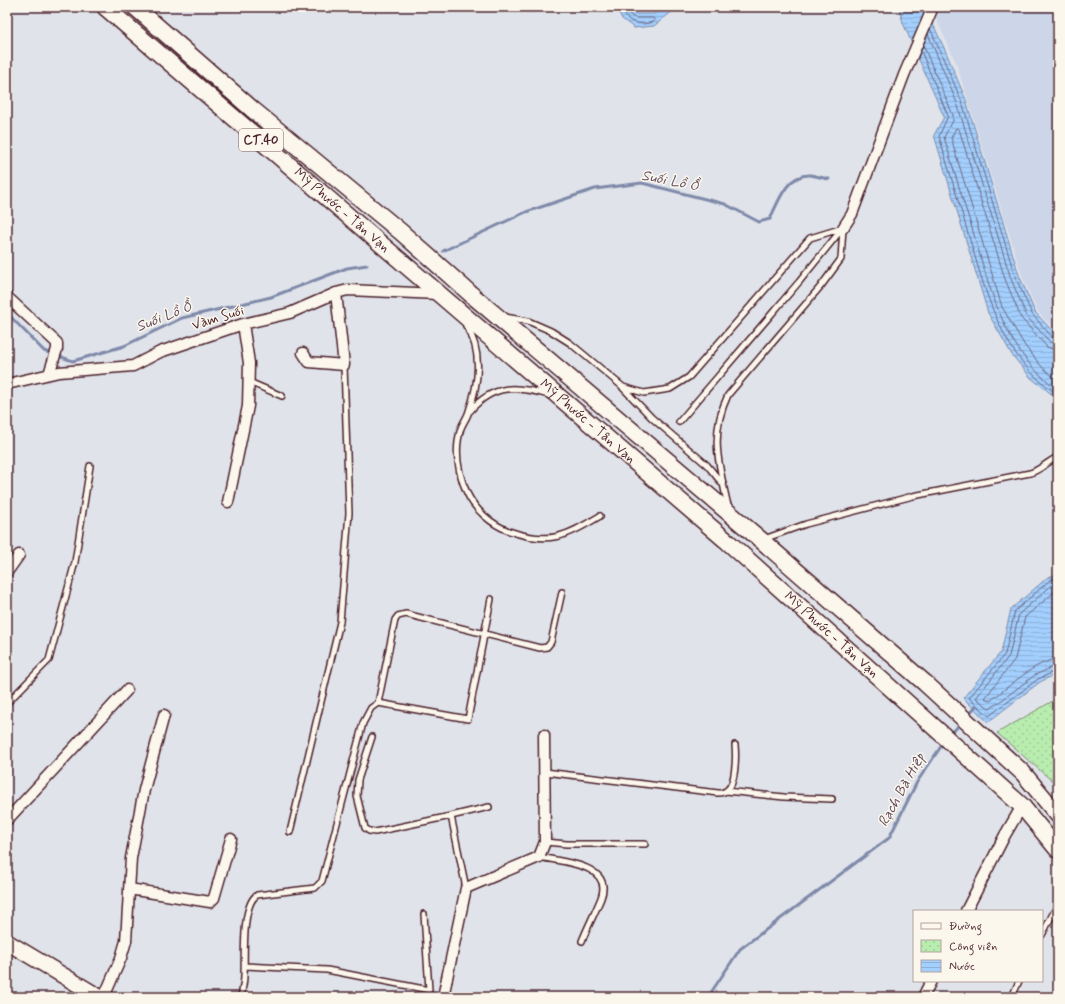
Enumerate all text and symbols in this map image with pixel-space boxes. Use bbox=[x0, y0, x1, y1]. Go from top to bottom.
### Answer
road number: CT.40 bbox=[239, 129, 283, 151]
street label: Mỹ Phước - Tân Vạn bbox=[290, 164, 394, 257]
water label: Suối Lồ Ồ bbox=[640, 166, 702, 197]
water label: Suối Lồ Ồ bbox=[133, 296, 196, 337]
street label: Vàm Suối bbox=[190, 302, 246, 334]
street label: Mỹ Phước - Tân Vạn bbox=[536, 375, 639, 468]
street label: Mỹ Phước - Tân Vạn bbox=[780, 588, 882, 682]
water label: Rạch Bà Hiệp bbox=[874, 749, 931, 830]
legend bbox=[913, 910, 1043, 982]
text: Đường bbox=[949, 919, 982, 936]
text: Công viên bbox=[949, 939, 997, 956]
text: Nước bbox=[949, 959, 975, 975]

